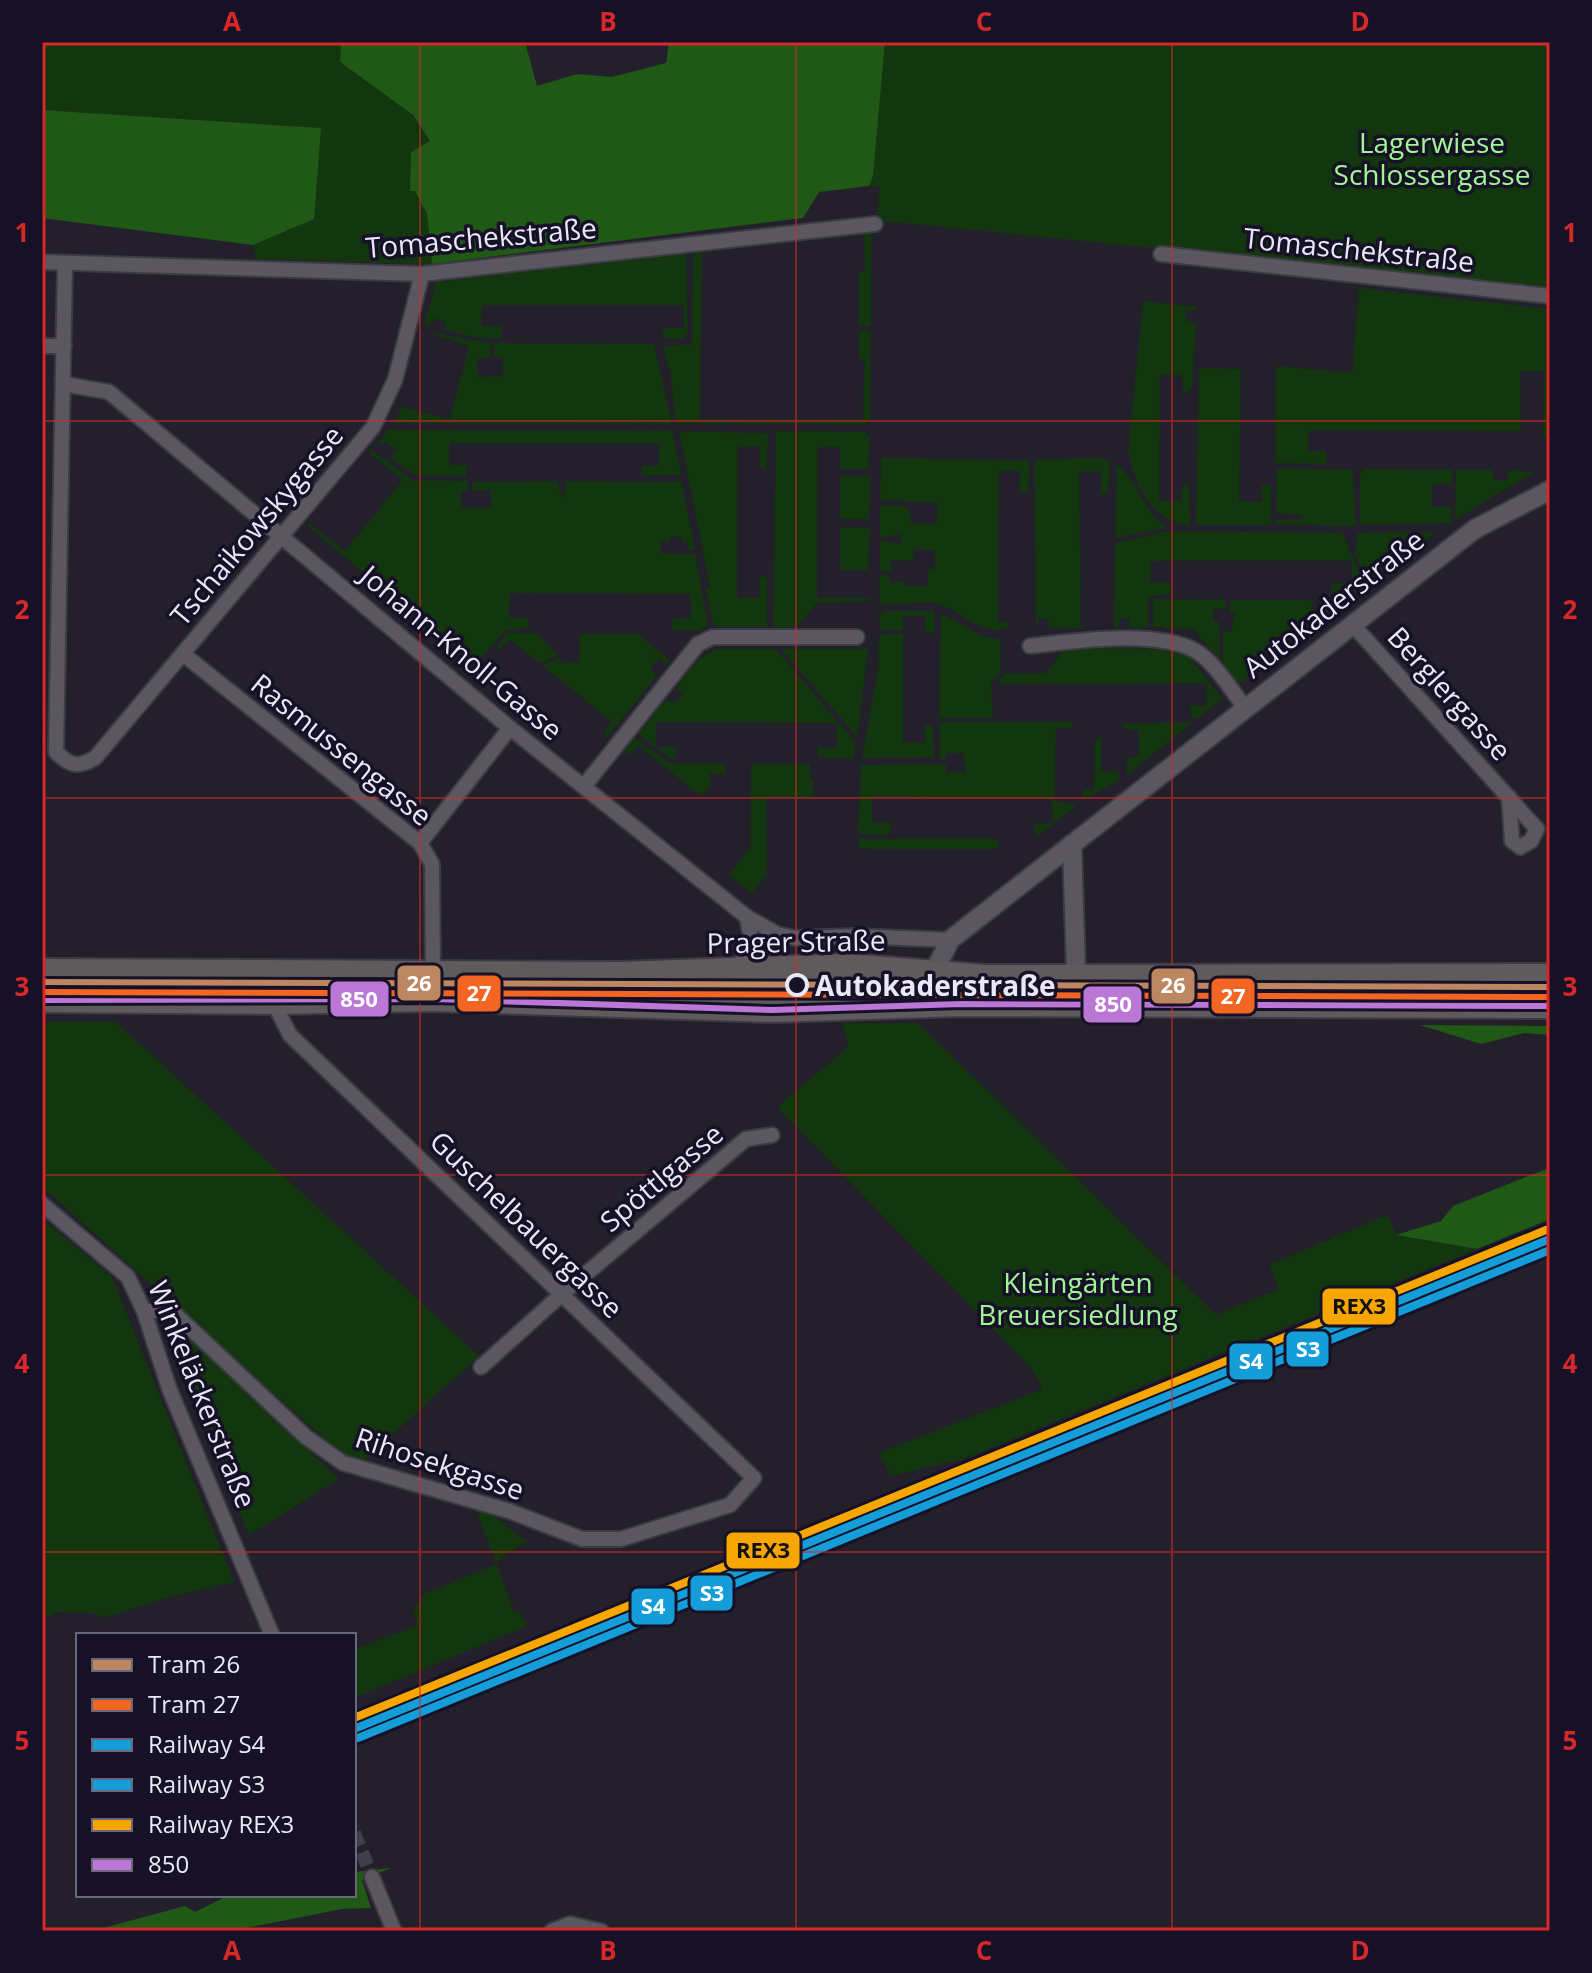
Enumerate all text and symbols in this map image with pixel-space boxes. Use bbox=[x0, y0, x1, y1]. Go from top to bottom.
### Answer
text: A bbox=[223, 3, 241, 39]
text: B bbox=[599, 3, 617, 39]
text: C bbox=[976, 3, 992, 39]
text: D bbox=[1350, 3, 1370, 39]
park label: Lagerwiese Schlossergasse bbox=[1334, 123, 1530, 193]
street label: Tomaschekstraße bbox=[364, 208, 598, 266]
text: 1 bbox=[15, 214, 29, 250]
text: 1 bbox=[1563, 214, 1577, 250]
street label: Tomaschekstraße bbox=[1242, 218, 1476, 280]
street label: Tschaikowskygasse bbox=[161, 417, 351, 633]
street label: Autokaderstraße bbox=[1235, 520, 1431, 686]
street label: Johann-Knoll-Gasse bbox=[351, 554, 571, 748]
text: 2 bbox=[15, 591, 30, 627]
text: 2 bbox=[1563, 591, 1578, 627]
street label: Berglergasse bbox=[1380, 618, 1520, 768]
street label: Rasmussengasse bbox=[244, 664, 440, 834]
street label: Prager Straße bbox=[706, 920, 886, 962]
line badge: 26 bbox=[396, 964, 442, 1002]
place label: Autokaderstraße bbox=[815, 966, 1056, 1004]
text: 26 bbox=[406, 967, 432, 997]
line badge: 26 bbox=[1150, 967, 1196, 1005]
text: 3 bbox=[15, 968, 29, 1004]
text: 3 bbox=[1563, 968, 1577, 1004]
text: 26 bbox=[1160, 969, 1186, 999]
line badge: 27 bbox=[456, 974, 502, 1013]
marker: Autokaderstraße bbox=[786, 974, 808, 996]
text: 27 bbox=[466, 977, 492, 1007]
line badge: 27 bbox=[1210, 977, 1256, 1015]
line badge: 850 bbox=[329, 980, 390, 1018]
text: 27 bbox=[1220, 980, 1246, 1010]
text: 850 bbox=[340, 983, 378, 1013]
line badge: 850 bbox=[1082, 985, 1143, 1024]
text: 850 bbox=[1094, 988, 1132, 1018]
street label: Spöttlgasse bbox=[592, 1114, 730, 1240]
street label: Guschelbauergasse bbox=[422, 1122, 632, 1326]
park label: Kleingärten Breuersiedlung bbox=[978, 1263, 1178, 1333]
street label: Winkeläckerstraße bbox=[140, 1275, 266, 1513]
line badge: REX3 bbox=[1321, 1287, 1397, 1326]
text: REX3 bbox=[1332, 1290, 1386, 1320]
line badge: S3 bbox=[1285, 1330, 1330, 1368]
text: S3 bbox=[1296, 1333, 1320, 1363]
line badge: S4 bbox=[1228, 1342, 1274, 1381]
text: 4 bbox=[15, 1345, 30, 1381]
text: S4 bbox=[1239, 1345, 1264, 1375]
text: 4 bbox=[1563, 1345, 1578, 1381]
street label: Rihosekgasse bbox=[351, 1418, 529, 1508]
line badge: REX3 bbox=[725, 1531, 801, 1570]
text: REX3 bbox=[736, 1534, 790, 1564]
line badge: S3 bbox=[689, 1574, 734, 1612]
text: S3 bbox=[700, 1577, 724, 1607]
line badge: S4 bbox=[630, 1587, 676, 1626]
text: S4 bbox=[641, 1590, 666, 1620]
legend bbox=[76, 1633, 356, 1897]
text: Tram 26 bbox=[148, 1647, 240, 1680]
text: Tram 27 bbox=[148, 1687, 240, 1720]
text: 5 bbox=[15, 1722, 29, 1758]
text: 5 bbox=[1563, 1722, 1577, 1758]
text: Railway S4 bbox=[148, 1727, 266, 1760]
text: Railway S3 bbox=[148, 1767, 265, 1800]
text: Railway REX3 bbox=[148, 1807, 294, 1840]
text: 850 bbox=[148, 1847, 189, 1880]
text: A bbox=[223, 1932, 241, 1968]
text: B bbox=[599, 1932, 617, 1968]
text: C bbox=[976, 1932, 992, 1968]
text: D bbox=[1350, 1932, 1370, 1968]

